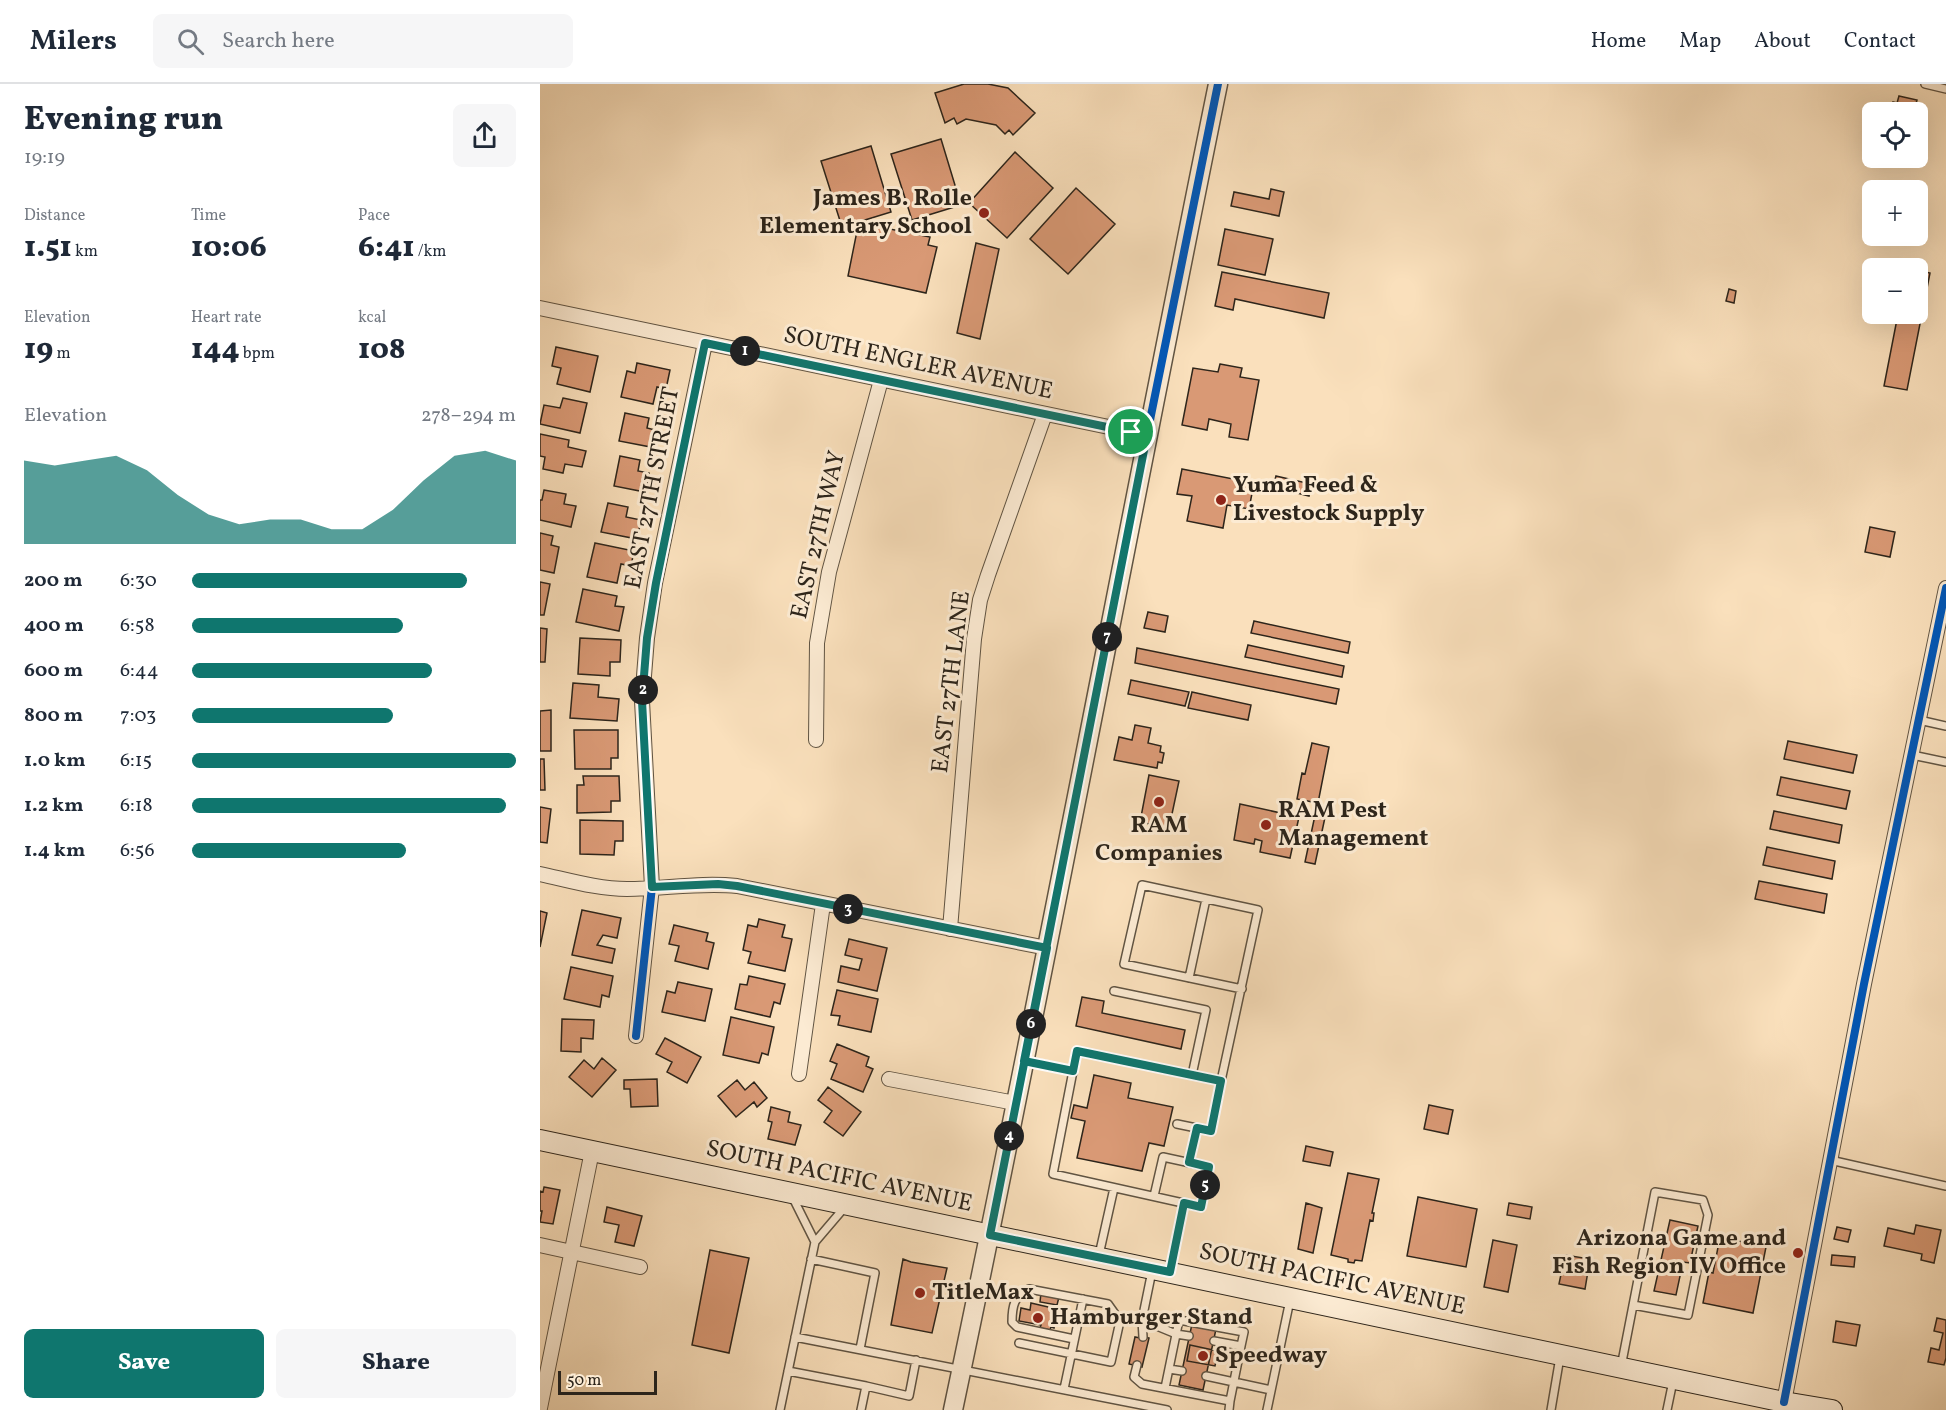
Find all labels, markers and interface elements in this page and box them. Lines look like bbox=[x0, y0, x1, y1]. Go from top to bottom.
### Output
search box bbox=[153, 14, 573, 68]
text: Milers bbox=[30, 22, 117, 61]
icon: search bbox=[174, 25, 207, 58]
text: Search here bbox=[222, 26, 335, 57]
text: Home bbox=[1591, 27, 1646, 56]
text: Map bbox=[1679, 27, 1721, 56]
text: About bbox=[1754, 27, 1811, 56]
text: Contact bbox=[1844, 27, 1916, 56]
text: Evening run bbox=[24, 98, 223, 144]
map controls bbox=[1862, 102, 1928, 324]
button: locate bbox=[1862, 102, 1928, 168]
button: share bbox=[453, 104, 516, 167]
text: 19:19 bbox=[24, 144, 65, 172]
button: + bbox=[1862, 180, 1928, 246]
place label: James B. Rolle Elementary School bbox=[759, 182, 972, 244]
text: Distance bbox=[24, 205, 85, 227]
text: Time bbox=[191, 205, 226, 227]
text: Pace bbox=[358, 205, 390, 227]
marker: James B. Rolle Elementary School bbox=[977, 206, 991, 220]
text: 1.51 bbox=[24, 227, 72, 269]
text: 10:06 bbox=[191, 227, 267, 269]
text: 6:41 bbox=[358, 227, 415, 269]
text: km bbox=[72, 241, 98, 263]
text: /km bbox=[415, 241, 446, 263]
button: − bbox=[1862, 258, 1928, 324]
text: Elevation bbox=[24, 307, 91, 329]
text: Heart rate bbox=[191, 307, 262, 329]
text: kcal bbox=[358, 307, 386, 329]
street label: SOUTH ENGLER AVENUE bbox=[780, 319, 1056, 409]
text: 19 bbox=[24, 329, 53, 371]
text: 144 bbox=[191, 329, 240, 371]
text: 108 bbox=[358, 329, 406, 371]
pin: 1 bbox=[730, 336, 760, 366]
text: 1 bbox=[742, 340, 748, 362]
text: m bbox=[53, 343, 71, 365]
text: bpm bbox=[240, 343, 275, 365]
street label: EAST 27TH STREET bbox=[617, 384, 689, 592]
text: Elevation bbox=[24, 402, 107, 430]
text: 278–294 m bbox=[421, 402, 516, 430]
pin bbox=[1105, 406, 1156, 457]
icon: arrive bbox=[1114, 415, 1147, 448]
street label: EAST 27TH WAY bbox=[783, 447, 855, 623]
place label: Yuma Feed & Livestock Supply bbox=[1233, 469, 1425, 531]
marker: Yuma Feed & Livestock Supply bbox=[1214, 493, 1228, 507]
text: 200 m bbox=[24, 567, 82, 595]
text: 6:30 bbox=[120, 567, 157, 595]
street label: EAST 27TH LANE bbox=[924, 589, 980, 775]
text: 400 m bbox=[24, 612, 84, 640]
text: 6:58 bbox=[120, 612, 155, 640]
pin: 7 bbox=[1092, 622, 1122, 652]
text: 7 bbox=[1103, 626, 1111, 648]
text: 600 m bbox=[24, 657, 83, 685]
text: 6:44 bbox=[120, 657, 159, 685]
pin: 2 bbox=[628, 675, 658, 705]
text: 2 bbox=[639, 679, 647, 701]
text: 800 m bbox=[24, 702, 83, 730]
text: 7:03 bbox=[120, 702, 156, 730]
text: 1.0 km bbox=[24, 747, 86, 775]
text: 6:15 bbox=[120, 747, 152, 775]
text: 1.2 km bbox=[24, 792, 84, 820]
text: 6:18 bbox=[120, 792, 153, 820]
place label: RAM Pest Management bbox=[1278, 794, 1428, 856]
marker: RAM Companies bbox=[1152, 795, 1166, 809]
place label: RAM Companies bbox=[1095, 809, 1223, 871]
marker: RAM Pest Management bbox=[1259, 818, 1273, 832]
text: 1.4 km bbox=[24, 837, 85, 865]
text: 6:56 bbox=[120, 837, 155, 865]
pin: 3 bbox=[833, 894, 863, 924]
text: 3 bbox=[844, 898, 852, 920]
pin: 6 bbox=[1016, 1009, 1046, 1039]
text: 6 bbox=[1027, 1013, 1035, 1035]
pin: 4 bbox=[994, 1121, 1024, 1151]
text: 4 bbox=[1004, 1125, 1014, 1147]
street label: SOUTH PACIFIC AVENUE bbox=[703, 1132, 975, 1222]
pin: 5 bbox=[1190, 1170, 1220, 1200]
text: 5 bbox=[1201, 1174, 1209, 1196]
place label: Arizona Game and Fish Region IV Office bbox=[1552, 1222, 1786, 1284]
street label: SOUTH PACIFIC AVENUE bbox=[1196, 1235, 1468, 1325]
marker: Arizona Game and Fish Region IV Office bbox=[1791, 1246, 1805, 1260]
place label: TitleMax bbox=[932, 1276, 1034, 1310]
marker: TitleMax bbox=[913, 1286, 927, 1300]
place label: Hamburger Stand bbox=[1050, 1301, 1253, 1335]
marker: Hamburger Stand bbox=[1031, 1311, 1045, 1325]
button: Save bbox=[24, 1329, 264, 1398]
button: Share bbox=[276, 1329, 516, 1398]
place label: Speedway bbox=[1215, 1339, 1328, 1373]
marker: Speedway bbox=[1196, 1349, 1210, 1363]
scale bar bbox=[558, 1368, 657, 1396]
text: 50 m bbox=[567, 1370, 601, 1392]

